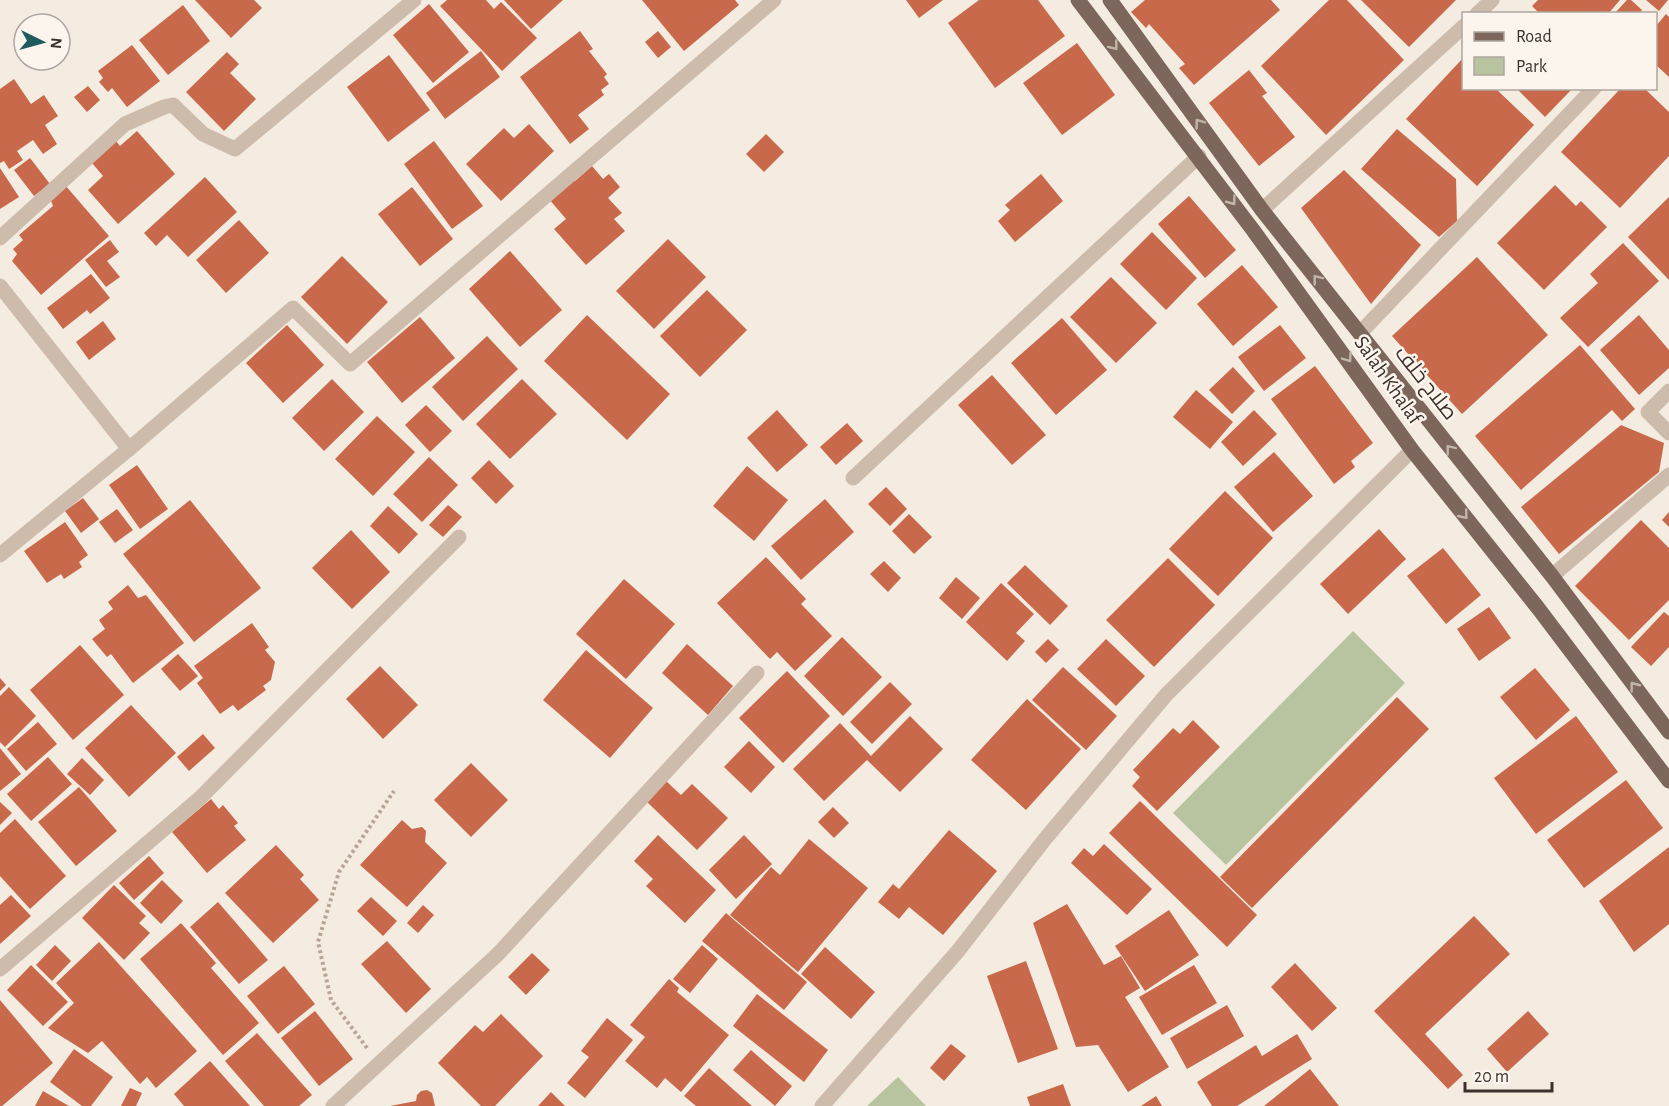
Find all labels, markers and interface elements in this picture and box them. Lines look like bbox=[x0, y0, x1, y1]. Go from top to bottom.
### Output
north arrow bbox=[12, 12, 72, 72]
legend bbox=[1462, 12, 1657, 90]
text: Road bbox=[1516, 28, 1552, 46]
text: N bbox=[47, 37, 64, 49]
one-way arrow bbox=[1106, 40, 1117, 51]
text: Park bbox=[1516, 58, 1548, 76]
one-way arrow bbox=[1196, 118, 1207, 129]
one-way arrow bbox=[1225, 194, 1236, 205]
one-way arrow bbox=[1313, 274, 1324, 285]
street label: Salah Khalaf bbox=[1350, 332, 1427, 429]
street label: صلاح خلف bbox=[1389, 342, 1461, 426]
one-way arrow bbox=[1340, 352, 1351, 363]
one-way arrow bbox=[1447, 444, 1458, 455]
one-way arrow bbox=[1456, 508, 1467, 519]
one-way arrow bbox=[1630, 681, 1641, 692]
scale bar bbox=[1465, 1055, 1552, 1093]
text: 20 m bbox=[1474, 1068, 1509, 1086]

